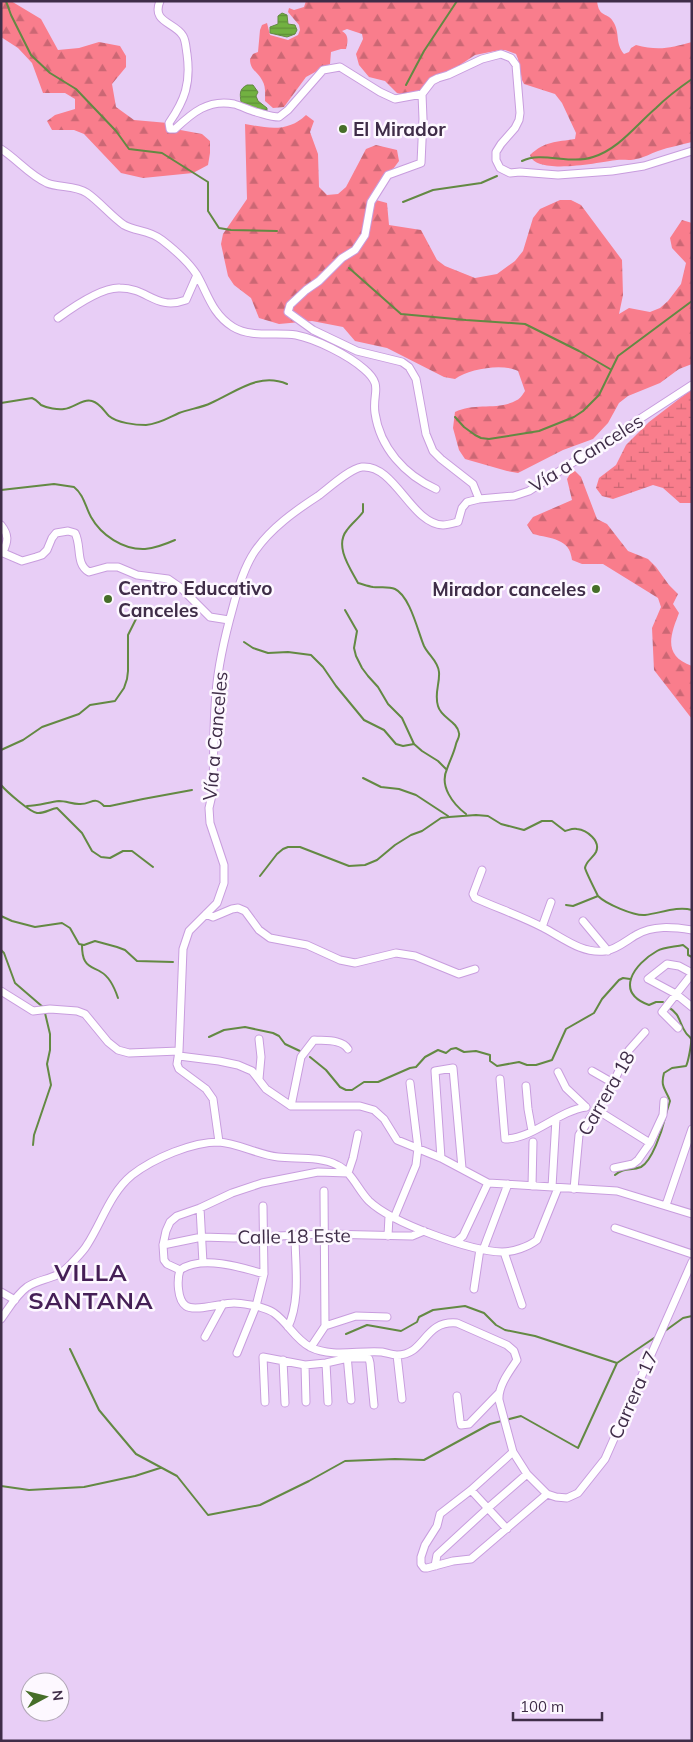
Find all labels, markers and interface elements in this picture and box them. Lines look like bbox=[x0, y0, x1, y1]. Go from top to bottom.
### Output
place label: El Mirador bbox=[353, 117, 446, 141]
marker: El Mirador bbox=[337, 123, 349, 135]
street label: Vía a Canceles bbox=[525, 408, 647, 498]
place label: Centro Educativo Canceles bbox=[118, 576, 272, 622]
place label: Mirador canceles bbox=[432, 577, 586, 601]
marker: Mirador canceles bbox=[590, 583, 602, 595]
marker: Centro Educativo Canceles bbox=[102, 593, 114, 605]
street label: Vía a Canceles bbox=[197, 670, 233, 802]
street label: Carrera 18 bbox=[572, 1046, 640, 1140]
street label: Calle 18 Este bbox=[237, 1223, 351, 1249]
district label: VILLA SANTANA bbox=[28, 1257, 154, 1315]
street label: Carrera 17 bbox=[603, 1347, 663, 1443]
north arrow bbox=[20, 1672, 70, 1722]
text: N bbox=[48, 1689, 67, 1702]
scale bar bbox=[513, 1690, 602, 1722]
text: 100 m bbox=[520, 1697, 564, 1716]

